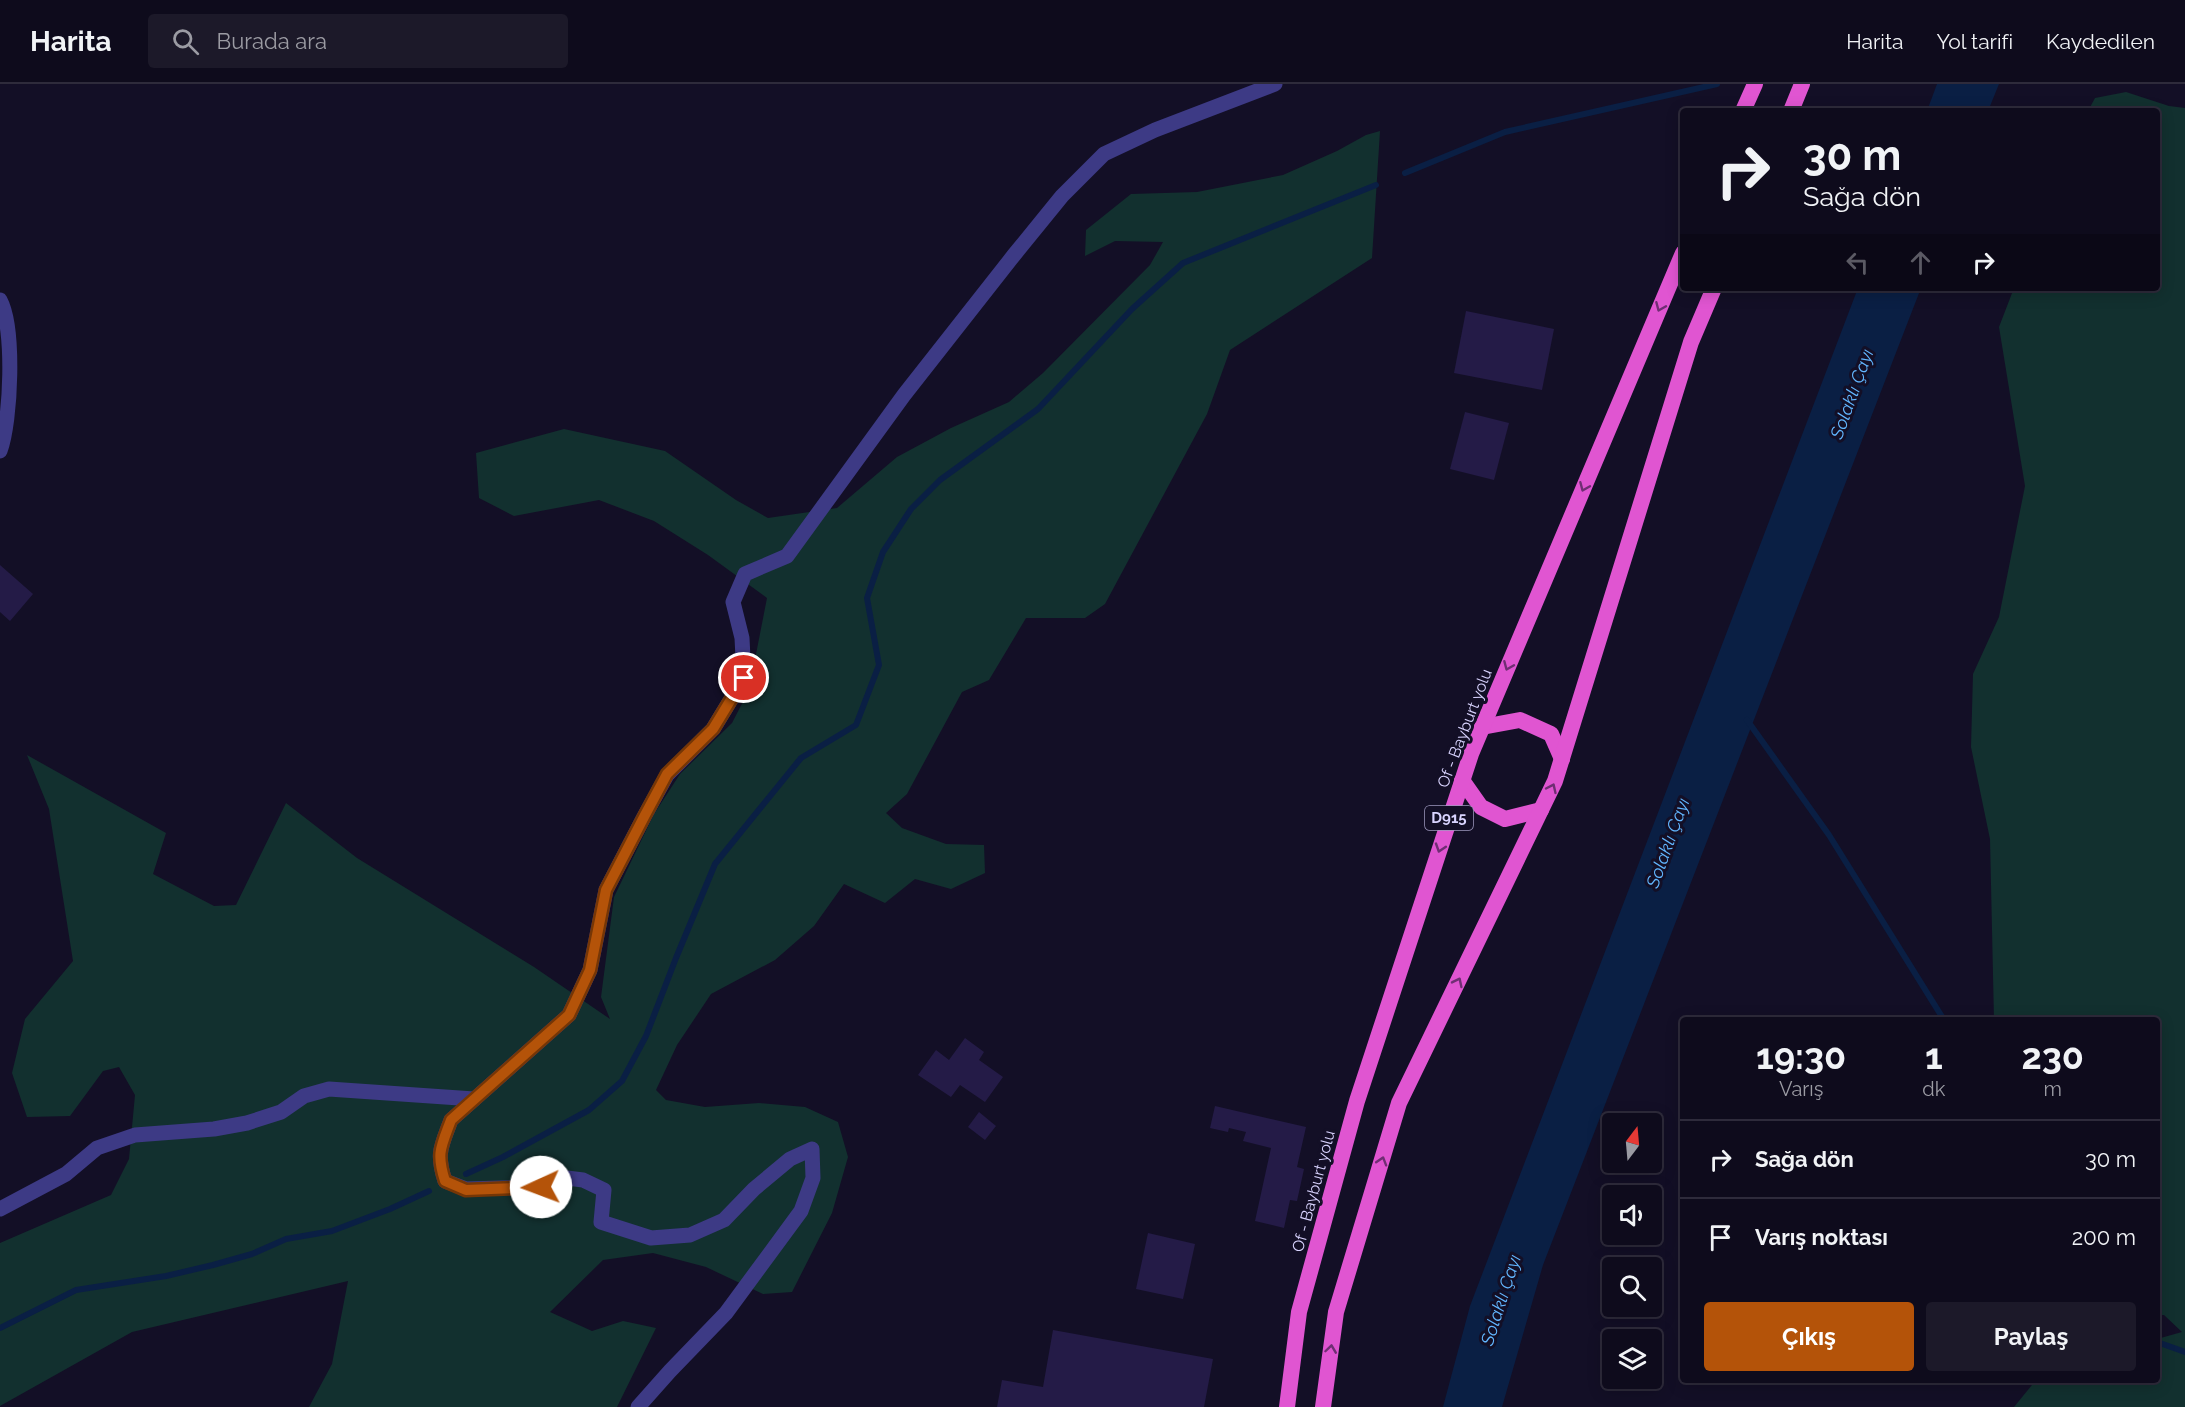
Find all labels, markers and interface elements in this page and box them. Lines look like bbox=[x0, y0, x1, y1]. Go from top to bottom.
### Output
search box bbox=[148, 14, 568, 68]
text: Harita bbox=[30, 25, 112, 58]
icon: search bbox=[169, 25, 202, 58]
text: Burada ara bbox=[217, 28, 327, 54]
text: Harita bbox=[1846, 29, 1903, 54]
text: Yol tarifi bbox=[1936, 29, 2013, 54]
text: Kaydedilen bbox=[2046, 29, 2155, 54]
text: 30 m bbox=[1803, 131, 1901, 180]
icon: right bbox=[1704, 132, 1782, 210]
text: Sağa dön bbox=[1803, 181, 1921, 212]
icon: left bbox=[1841, 246, 1874, 279]
icon: ahead bbox=[1904, 246, 1937, 279]
icon: right bbox=[1967, 246, 2000, 279]
one-way arrow bbox=[1655, 301, 1667, 312]
water label: Solaklı Çayı bbox=[1825, 346, 1878, 443]
one-way arrow bbox=[1579, 480, 1591, 491]
pin bbox=[718, 652, 769, 703]
one-way arrow bbox=[1503, 660, 1515, 671]
icon: arrive bbox=[727, 661, 760, 694]
street label: Of - Bayburt yolu bbox=[1433, 666, 1496, 790]
one-way arrow bbox=[1544, 783, 1556, 794]
water label: Solaklı Çayı bbox=[1641, 795, 1694, 892]
road number: D915 bbox=[1425, 806, 1473, 830]
one-way arrow bbox=[1434, 843, 1447, 853]
one-way arrow bbox=[1450, 978, 1462, 989]
text: 19:30 bbox=[1756, 1035, 1846, 1077]
text: 1 bbox=[1925, 1035, 1943, 1077]
text: 230 bbox=[2021, 1035, 2084, 1077]
text: Varış bbox=[1779, 1077, 1823, 1101]
text: dk bbox=[1922, 1077, 1945, 1101]
text: m bbox=[2043, 1077, 2062, 1101]
north arrow bbox=[1602, 1113, 1662, 1173]
map controls bbox=[1602, 1113, 1662, 1389]
street label: Of - Bayburt yolu bbox=[1288, 1128, 1339, 1254]
icon: right bbox=[1704, 1143, 1737, 1176]
text: Sağa dön bbox=[1755, 1146, 1854, 1172]
text: 30 m bbox=[2085, 1146, 2136, 1172]
position arrow bbox=[509, 1155, 573, 1219]
one-way arrow bbox=[1374, 1156, 1387, 1167]
button: sound bbox=[1602, 1185, 1662, 1245]
icon: arrive bbox=[1704, 1221, 1737, 1254]
text: Varış noktası bbox=[1755, 1224, 1888, 1250]
text: 200 m bbox=[2072, 1224, 2136, 1250]
water label: Solaklı Çayı bbox=[1476, 1252, 1525, 1349]
button: search bbox=[1602, 1257, 1662, 1317]
button: Çıkış bbox=[1704, 1302, 1914, 1371]
button: Paylaş bbox=[1926, 1302, 2136, 1371]
button: layers bbox=[1602, 1329, 1662, 1389]
one-way arrow bbox=[1324, 1344, 1336, 1354]

